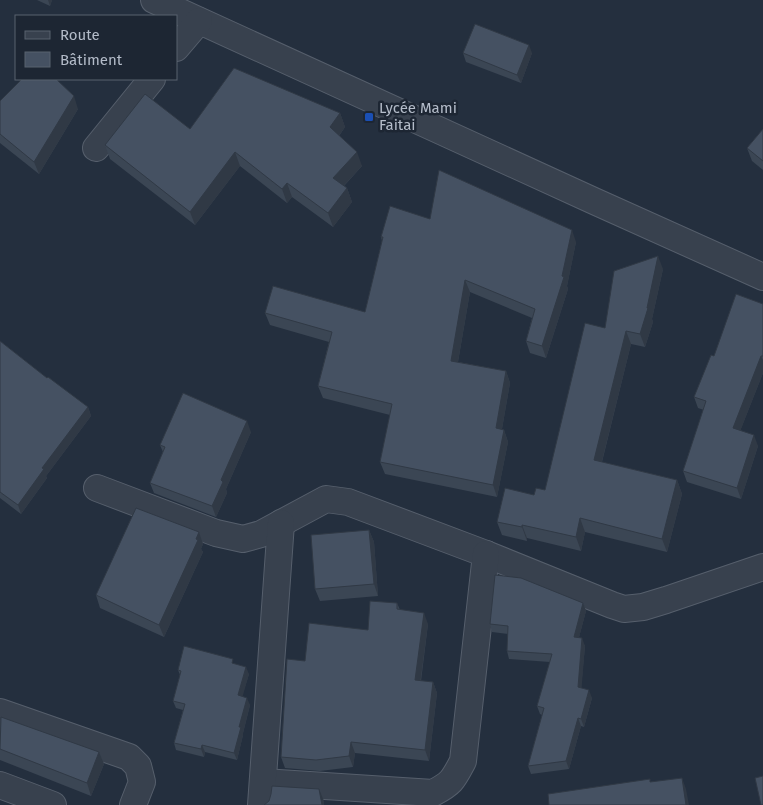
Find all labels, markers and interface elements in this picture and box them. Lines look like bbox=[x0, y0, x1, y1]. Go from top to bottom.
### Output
legend bbox=[15, 15, 178, 80]
text: Route bbox=[60, 26, 100, 44]
text: Bâtiment bbox=[60, 51, 123, 69]
place label: Lycée Mami Faitai bbox=[379, 99, 457, 134]
marker: Lycée Mami Faitai bbox=[363, 111, 375, 123]

